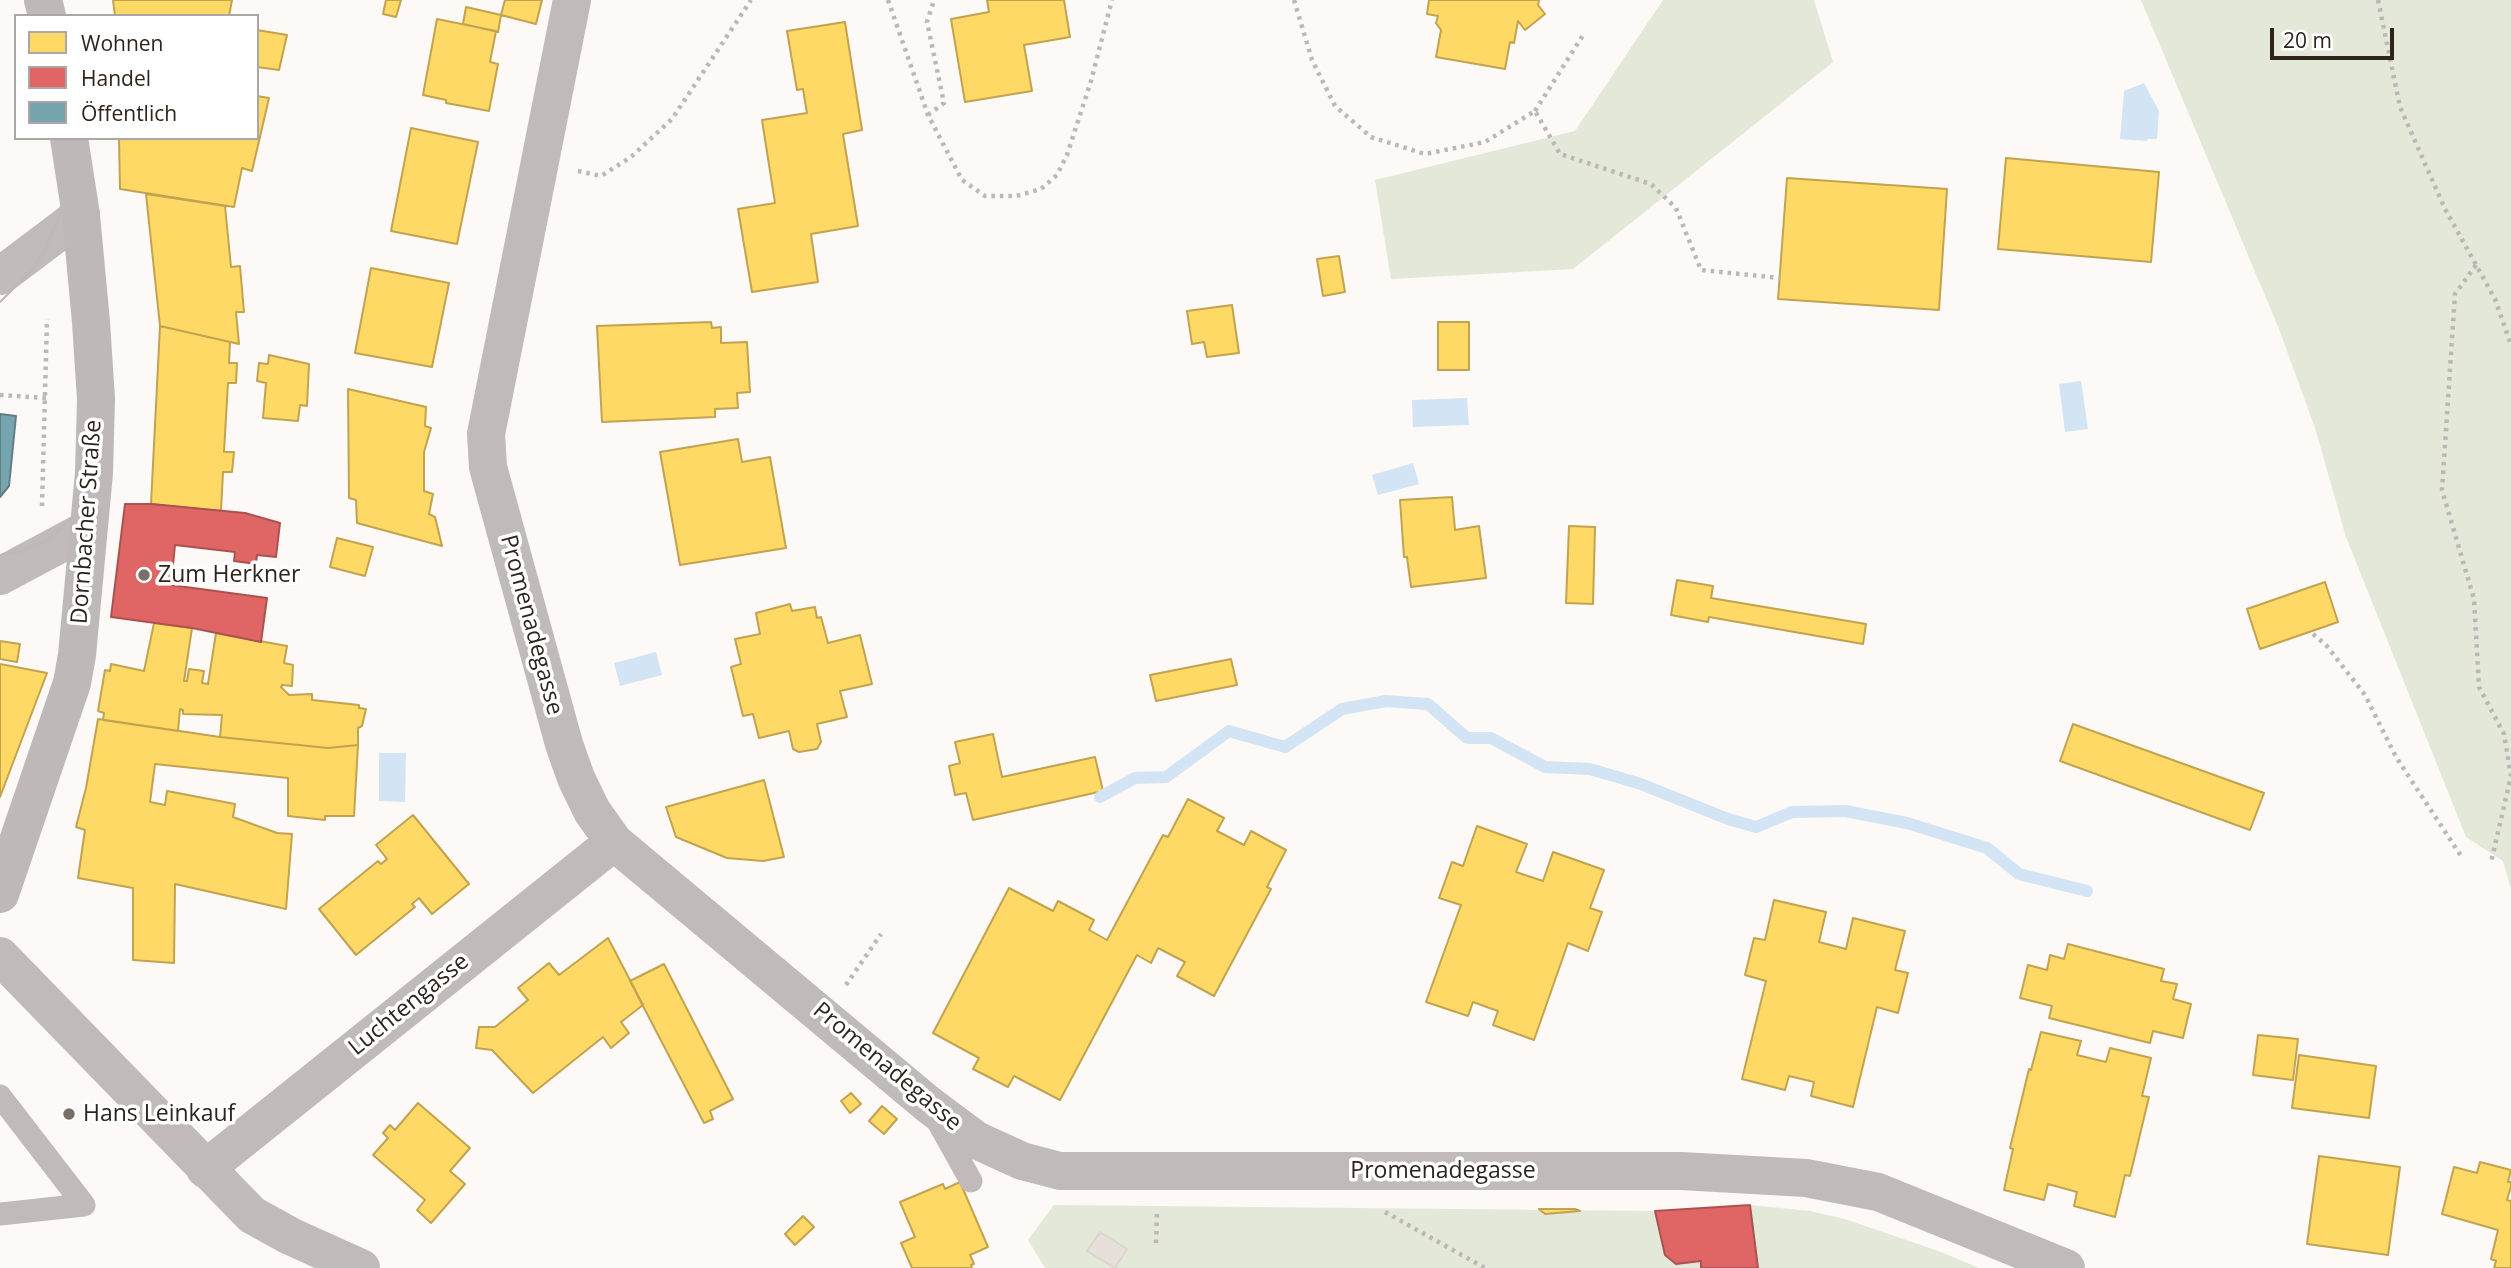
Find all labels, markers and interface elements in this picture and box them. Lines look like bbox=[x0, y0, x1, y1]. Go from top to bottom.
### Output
legend bbox=[14, 14, 259, 140]
scale bar bbox=[2273, 14, 2397, 58]
text: 20 m bbox=[2283, 26, 2332, 54]
text: Wohnen bbox=[81, 29, 163, 57]
text: Handel bbox=[81, 64, 151, 92]
text: Öffentlich bbox=[81, 99, 177, 127]
street label: Dornbacher Straße bbox=[66, 419, 108, 625]
street label: Promenadegasse bbox=[494, 532, 568, 718]
place label: Zum Herkner bbox=[158, 561, 300, 589]
marker: Zum Herkner bbox=[136, 567, 152, 583]
street label: Luchtengasse bbox=[343, 948, 475, 1062]
street label: Promenadegasse bbox=[807, 997, 967, 1137]
place label: Hans Leinkauf bbox=[83, 1100, 235, 1128]
marker: Hans Leinkauf bbox=[61, 1106, 77, 1122]
street label: Promenadegasse bbox=[1350, 1157, 1536, 1185]

